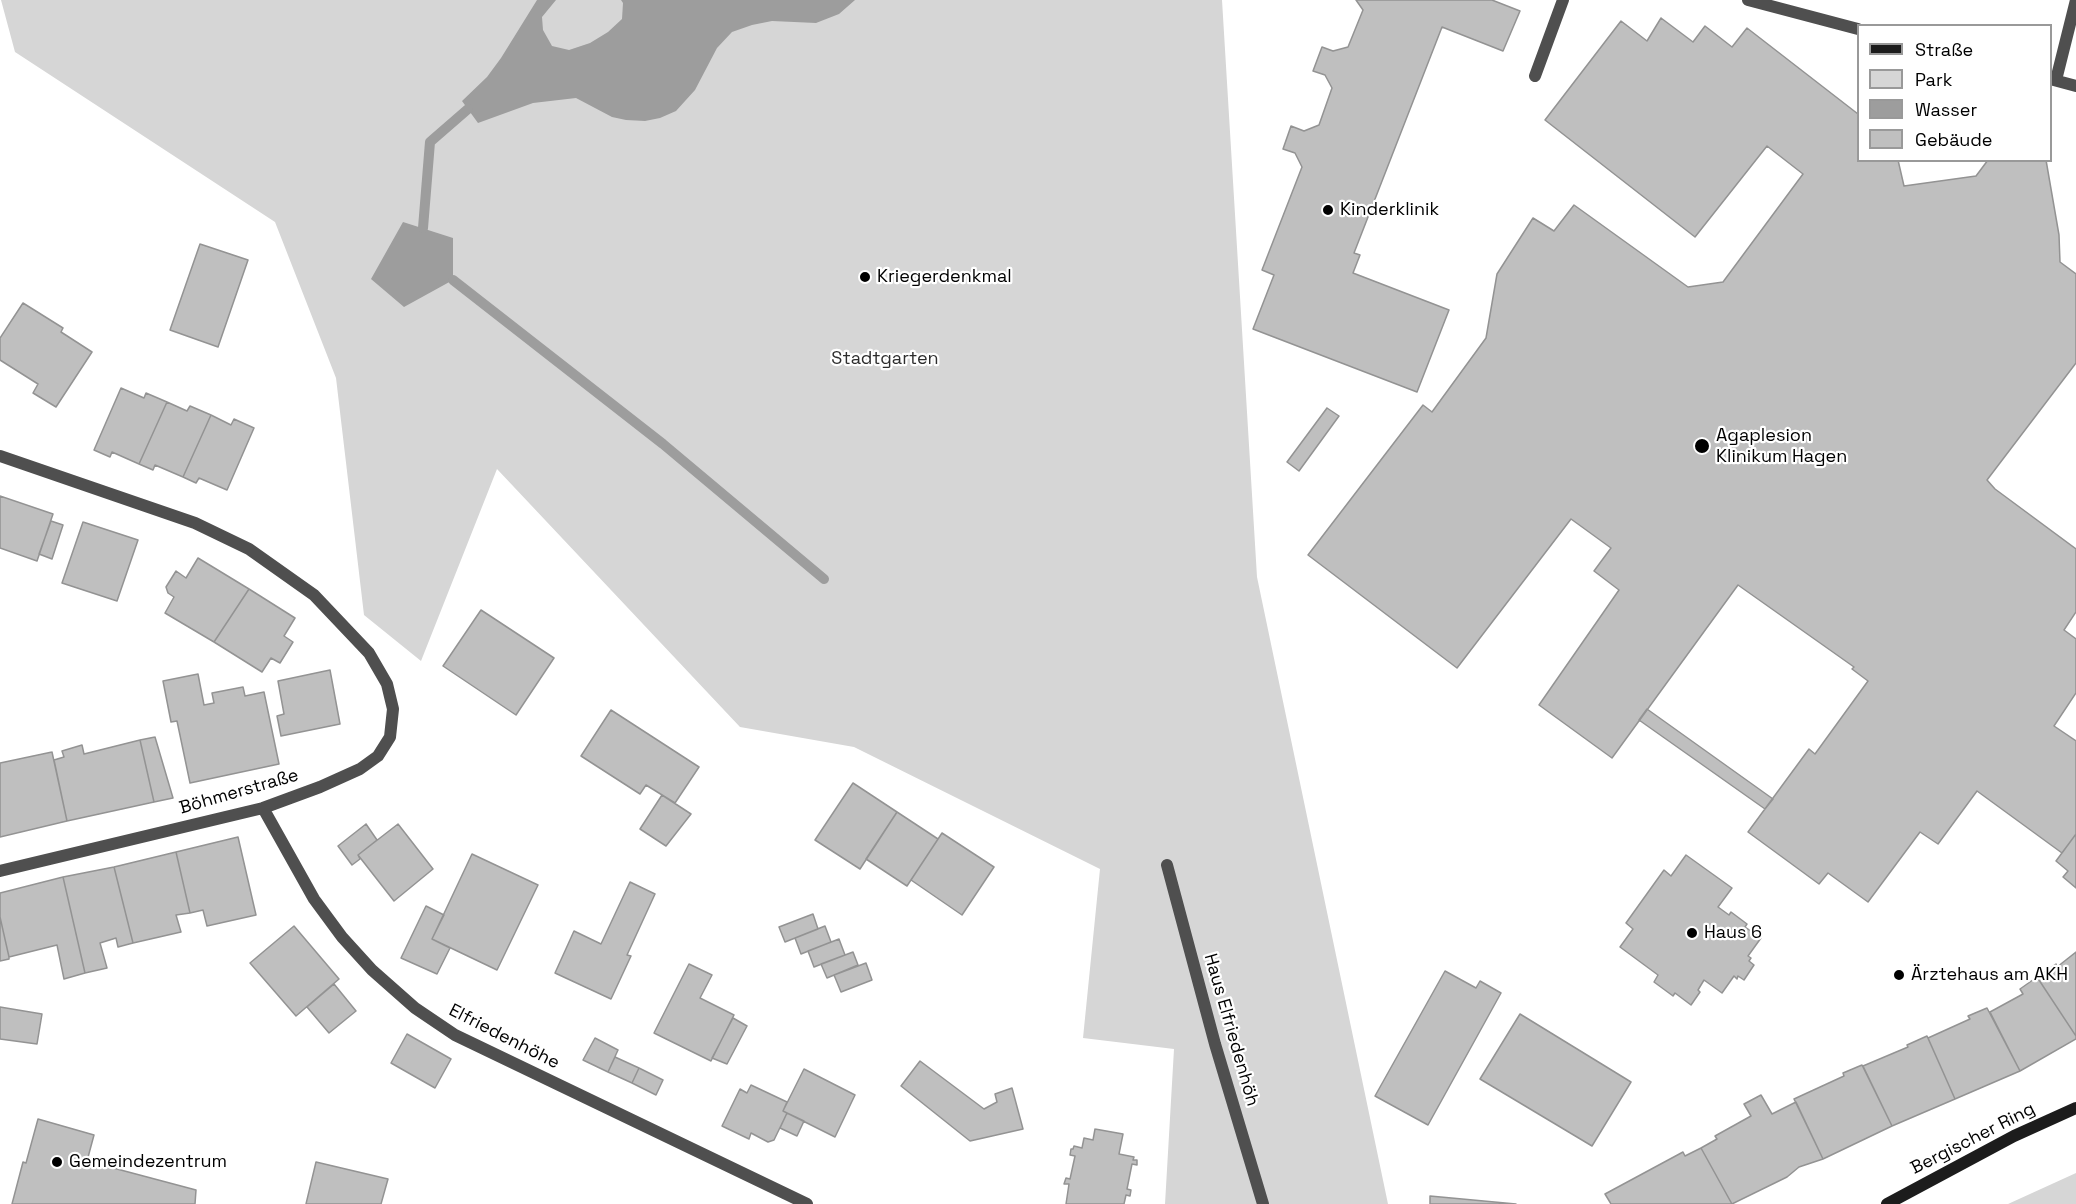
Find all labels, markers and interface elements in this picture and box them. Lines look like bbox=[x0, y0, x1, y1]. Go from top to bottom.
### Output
legend bbox=[1857, 24, 2052, 162]
text: Straße bbox=[1915, 38, 1973, 61]
text: Park bbox=[1915, 68, 1952, 91]
text: Wasser bbox=[1915, 98, 1977, 121]
text: Gebäude bbox=[1915, 128, 1993, 151]
place label: Kinderklinik bbox=[1340, 199, 1439, 221]
marker: Kinderklinik bbox=[1321, 203, 1335, 217]
place label: Kriegerdenkmal bbox=[877, 266, 1012, 288]
marker: Kriegerdenkmal bbox=[858, 270, 872, 284]
park label: Stadtgarten bbox=[831, 348, 939, 370]
place label: Agaplesion Klinikum Hagen bbox=[1716, 425, 1847, 468]
marker: Agaplesion Klinikum Hagen bbox=[1693, 437, 1711, 455]
street label: Böhmerstraße bbox=[177, 765, 301, 819]
place label: Haus 6 bbox=[1704, 922, 1762, 944]
marker: Haus 6 bbox=[1685, 926, 1699, 940]
street label: Haus Elfriedenhöh bbox=[1199, 951, 1263, 1109]
place label: Ärztehaus am AKH bbox=[1911, 964, 2068, 986]
marker: Ärztehaus am AKH bbox=[1892, 968, 1906, 982]
street label: Elfriedenhöhe bbox=[445, 1000, 563, 1074]
street label: Bergischer Ring bbox=[1907, 1098, 2039, 1180]
place label: Gemeindezentrum bbox=[69, 1151, 227, 1173]
marker: Gemeindezentrum bbox=[50, 1155, 64, 1169]

